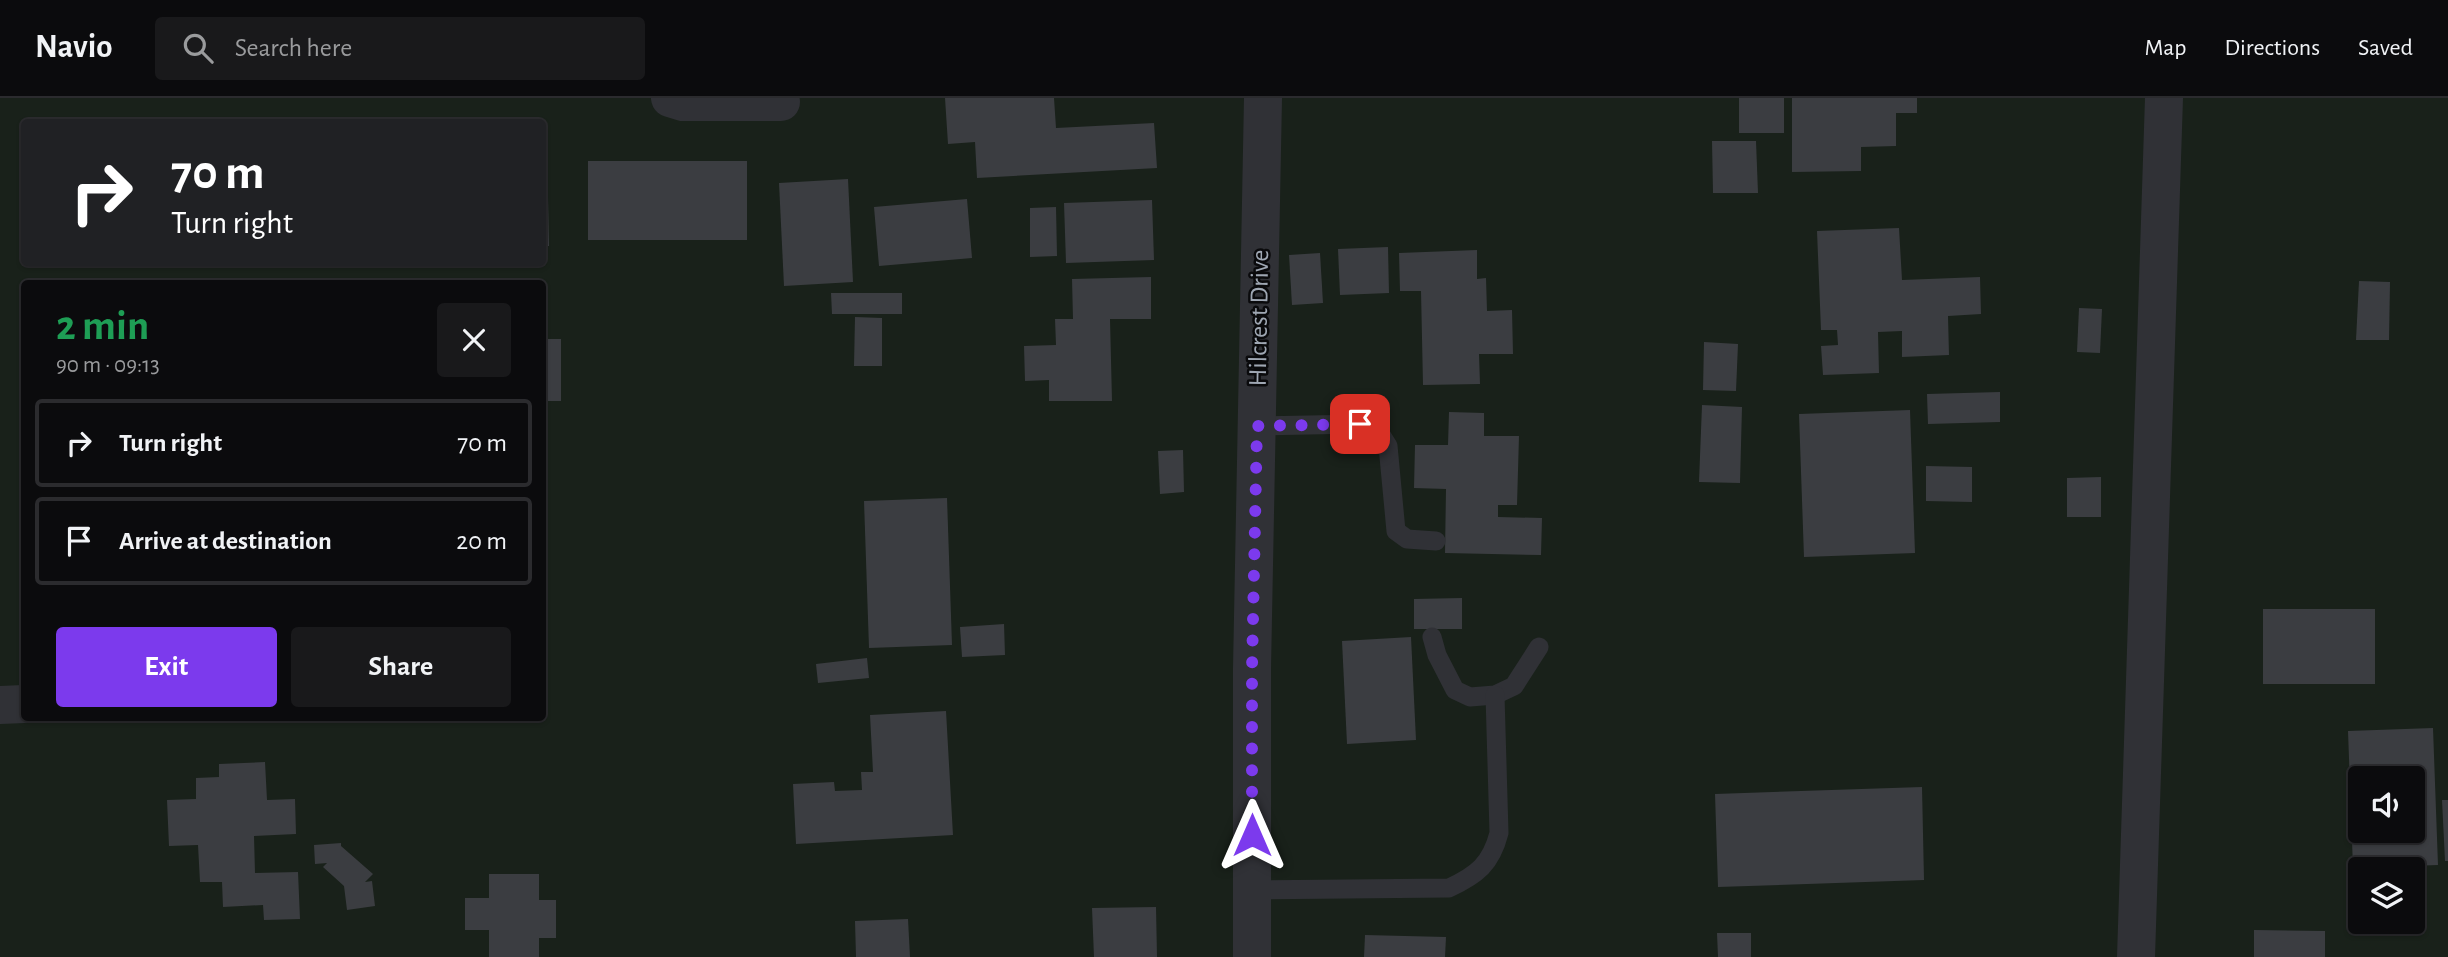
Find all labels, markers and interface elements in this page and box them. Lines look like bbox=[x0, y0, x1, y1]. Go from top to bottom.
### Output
search box bbox=[155, 17, 645, 80]
icon: search bbox=[179, 29, 217, 67]
text: Navio bbox=[35, 31, 113, 64]
text: Search here bbox=[235, 35, 352, 61]
text: Map bbox=[2144, 36, 2186, 60]
text: Directions bbox=[2224, 36, 2320, 60]
text: Saved bbox=[2358, 36, 2413, 60]
icon: right bbox=[56, 147, 147, 238]
text: 70 m bbox=[171, 149, 265, 198]
text: Turn right bbox=[171, 207, 293, 239]
street label: Hilcrest Drive bbox=[1245, 249, 1273, 387]
button: close bbox=[437, 303, 511, 377]
text: 2 min bbox=[56, 305, 149, 347]
text: 90 m · 09:13 bbox=[56, 354, 160, 377]
pin bbox=[1330, 394, 1390, 454]
icon: arrive bbox=[1341, 405, 1379, 443]
icon: right bbox=[60, 424, 98, 462]
text: Turn right bbox=[119, 430, 222, 456]
text: 70 m bbox=[457, 430, 507, 456]
icon: arrive bbox=[60, 522, 98, 560]
text: Arrive at destination bbox=[119, 528, 332, 554]
text: 20 m bbox=[456, 528, 507, 554]
button: Exit bbox=[56, 627, 277, 707]
button: Share bbox=[291, 627, 511, 707]
map controls bbox=[2348, 766, 2425, 934]
button: sound bbox=[2348, 766, 2425, 843]
position arrow bbox=[1215, 798, 1289, 872]
button: layers bbox=[2348, 857, 2425, 934]

